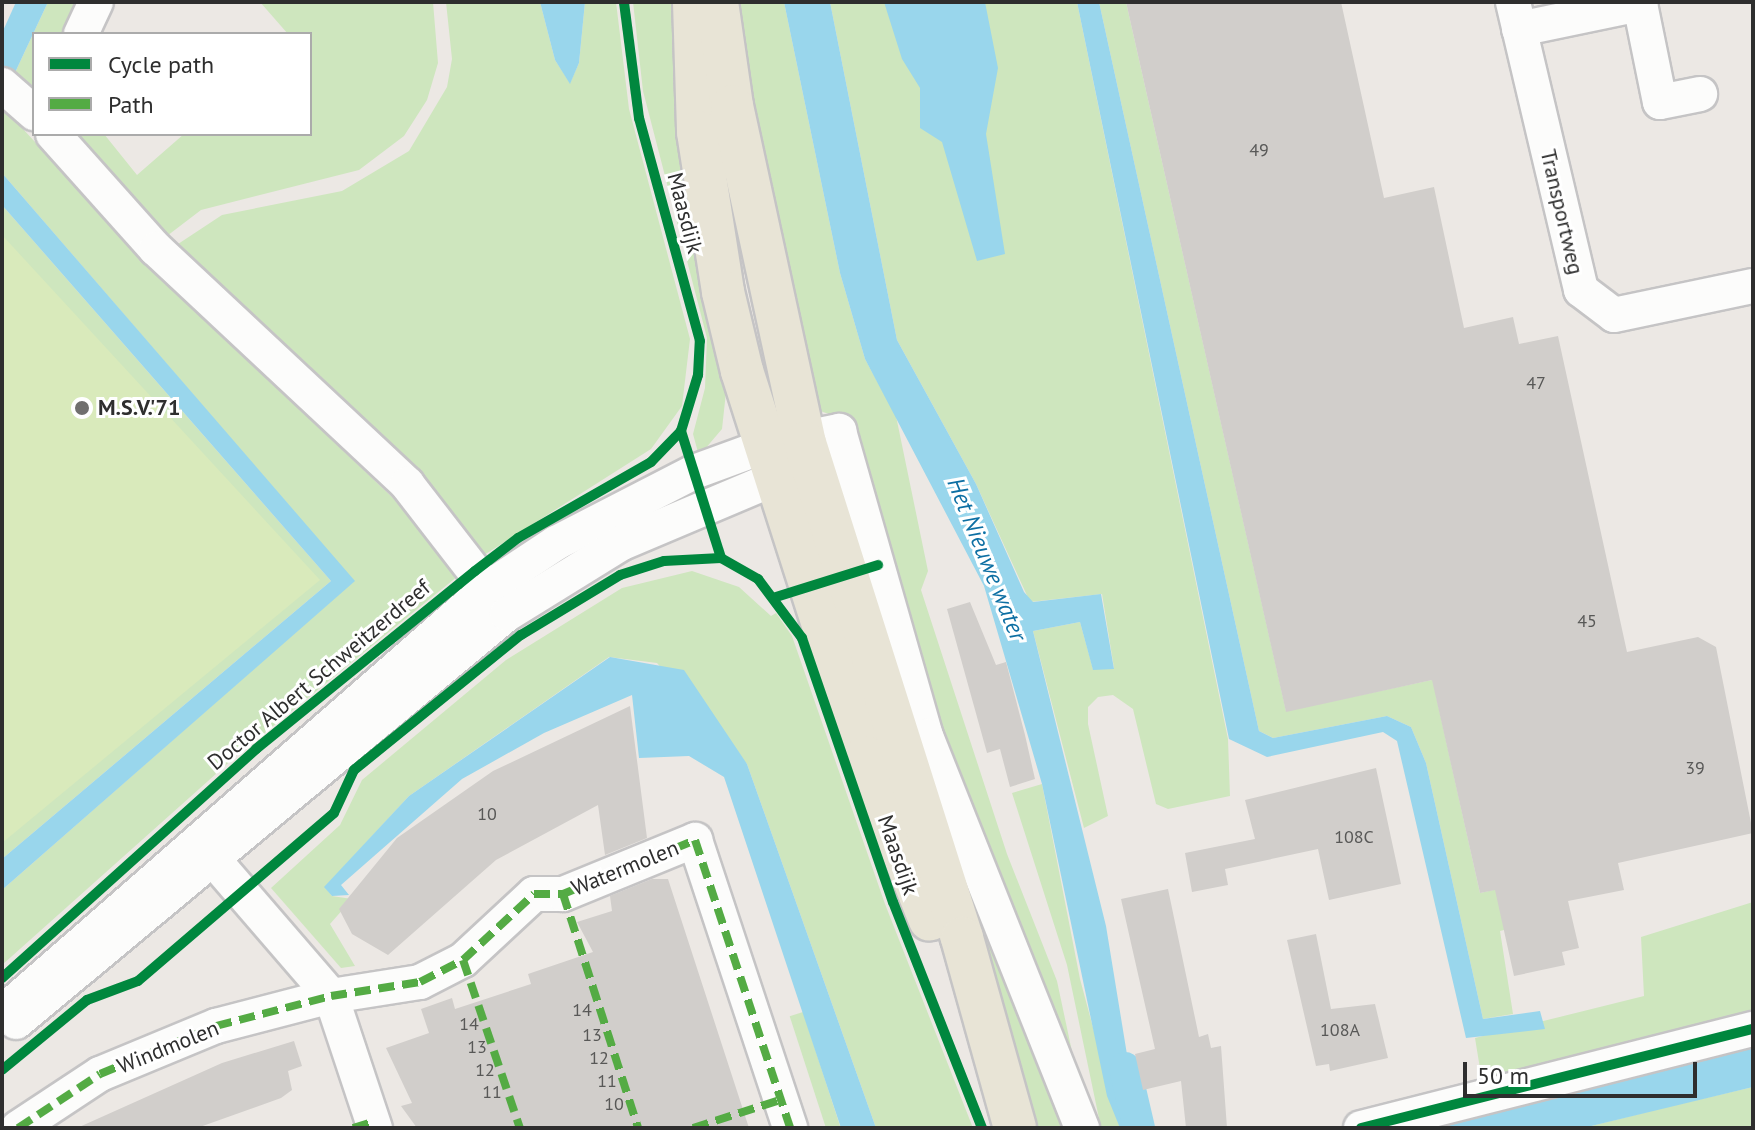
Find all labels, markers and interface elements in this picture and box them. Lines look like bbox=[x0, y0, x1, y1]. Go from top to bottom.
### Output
legend bbox=[32, 32, 312, 136]
text: Cycle path bbox=[108, 49, 214, 80]
text: Path bbox=[108, 89, 154, 120]
house number: 49 bbox=[1249, 139, 1269, 161]
street label: Transportweg bbox=[1535, 147, 1589, 277]
street label: Maasdijk bbox=[662, 170, 708, 256]
house number: 47 bbox=[1526, 372, 1546, 394]
place label: M.S.V.'71 bbox=[98, 395, 180, 421]
marker: M.S.V.'71 bbox=[73, 399, 91, 417]
water label: Het Nieuwe water bbox=[941, 473, 1033, 645]
street label: Doctor Albert Schweitzerdreef bbox=[202, 574, 436, 776]
house number: 45 bbox=[1577, 610, 1597, 632]
house number: 39 bbox=[1685, 757, 1705, 779]
house number: 10 bbox=[477, 803, 497, 825]
street label: Maasdijk bbox=[872, 812, 924, 898]
house number: 108C bbox=[1334, 826, 1374, 848]
street label: Watermolen bbox=[567, 835, 683, 901]
house number: 14 bbox=[572, 999, 592, 1021]
house number: 14 bbox=[459, 1013, 479, 1035]
street label: Windmolen bbox=[113, 1015, 223, 1079]
house number: 108A bbox=[1320, 1019, 1360, 1041]
house number: 13 bbox=[582, 1024, 602, 1046]
house number: 13 bbox=[467, 1036, 487, 1058]
scale bar bbox=[1467, 1046, 1701, 1096]
house number: 12 bbox=[589, 1047, 609, 1069]
house number: 12 bbox=[475, 1059, 495, 1081]
text: 50 m bbox=[1477, 1060, 1529, 1091]
house number: 11 bbox=[597, 1070, 617, 1092]
house number: 11 bbox=[482, 1081, 502, 1103]
house number: 10 bbox=[604, 1093, 624, 1115]

